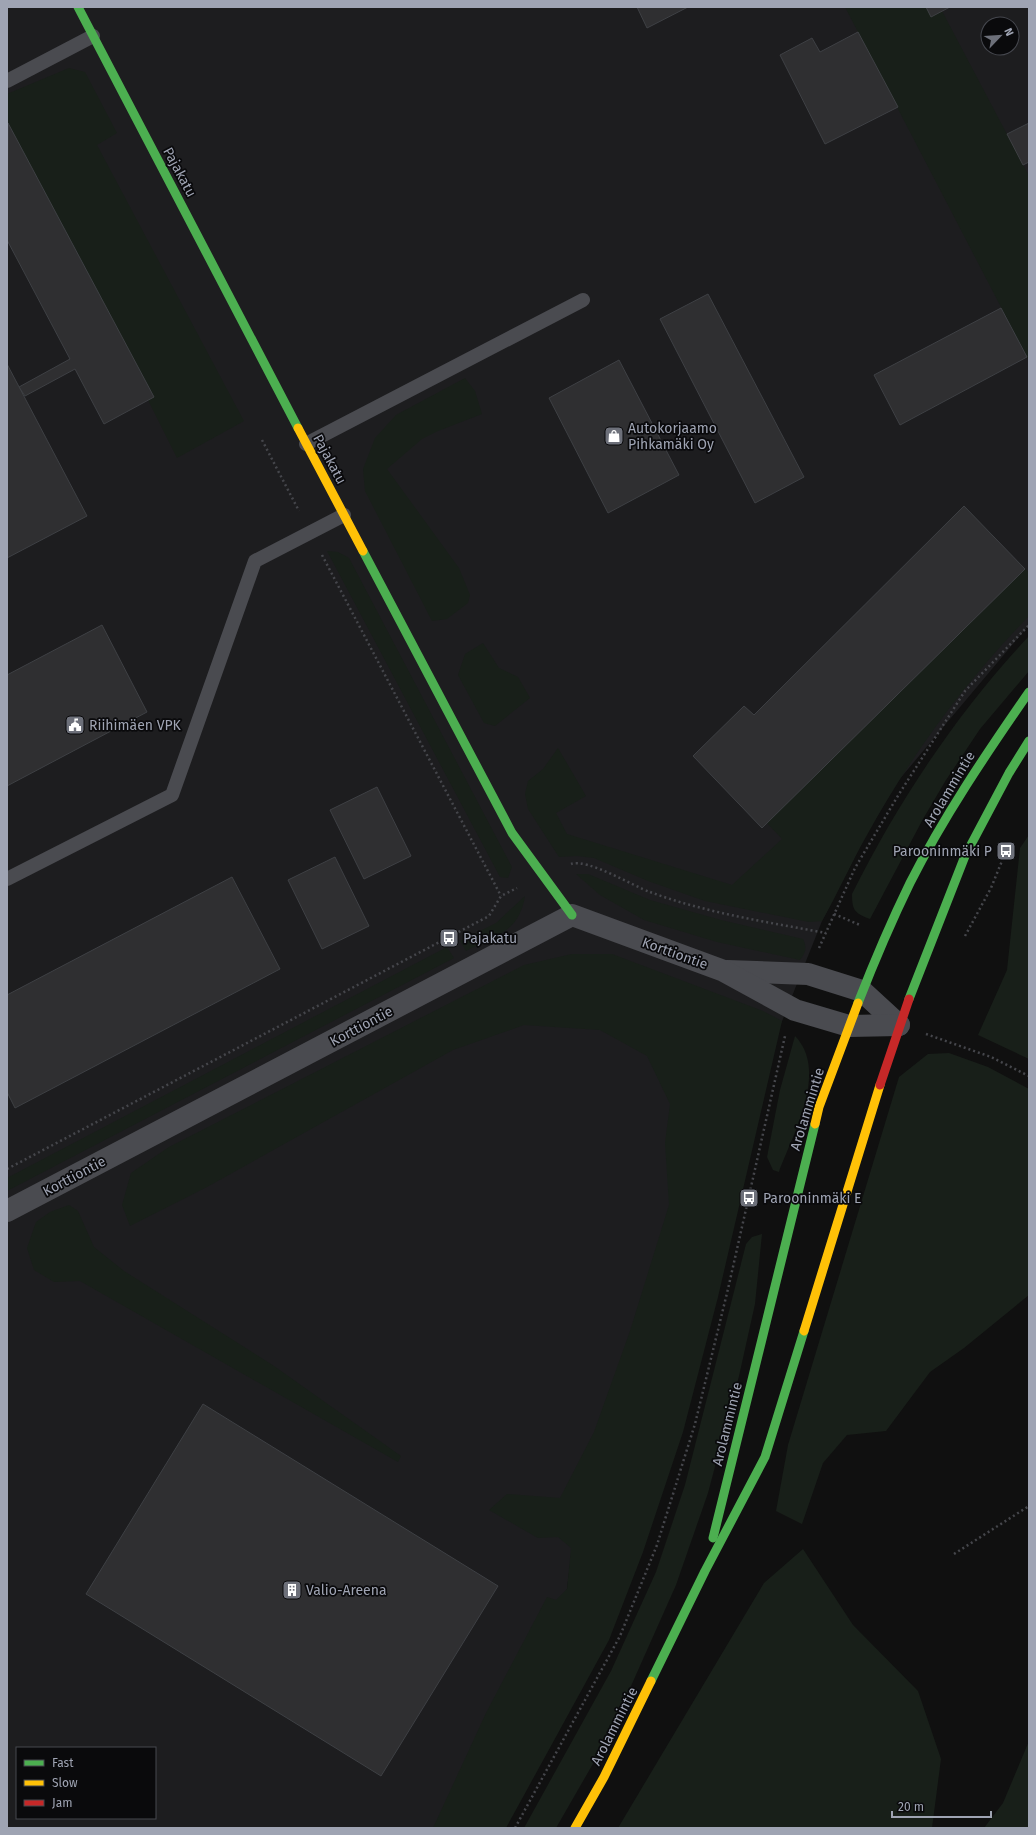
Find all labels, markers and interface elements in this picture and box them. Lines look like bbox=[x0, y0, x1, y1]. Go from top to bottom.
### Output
north arrow bbox=[980, 16, 1020, 56]
text: N bbox=[1001, 26, 1016, 38]
street label: Pajakatu bbox=[159, 144, 200, 200]
place label: Autokorjaamo Pihkamäki Oy bbox=[628, 420, 717, 453]
shop icon: Autokorjaamo Pihkamäki Oy bbox=[603, 425, 625, 447]
street label: Pajakatu bbox=[309, 431, 350, 487]
public building icon: Riihimäen VPK bbox=[64, 714, 86, 736]
place label: Riihimäen VPK bbox=[89, 717, 182, 734]
street label: Arolammintie bbox=[920, 748, 979, 830]
bus stop icon: Parooninmäki P bbox=[995, 840, 1017, 862]
place label: Parooninmäki P bbox=[893, 843, 992, 860]
bus stop icon: Pajakatu bbox=[438, 927, 460, 949]
place label: Pajakatu bbox=[463, 930, 517, 947]
street label: Korttiontie bbox=[640, 934, 710, 973]
street label: Korttiontie bbox=[327, 1003, 396, 1050]
street label: Arolammintie bbox=[787, 1066, 828, 1153]
street label: Korttiontie bbox=[40, 1153, 109, 1200]
bus stop icon: Parooninmäki E bbox=[738, 1187, 760, 1209]
place label: Parooninmäki E bbox=[763, 1190, 862, 1207]
street label: Arolammintie bbox=[709, 1381, 746, 1468]
building icon: Valio-Areena bbox=[281, 1579, 303, 1601]
place label: Valio-Areena bbox=[306, 1582, 387, 1599]
street label: Arolammintie bbox=[587, 1684, 641, 1768]
legend bbox=[16, 1747, 156, 1819]
text: Fast bbox=[52, 1756, 74, 1770]
text: Slow bbox=[52, 1776, 78, 1790]
scale bar bbox=[892, 1793, 991, 1819]
text: Jam bbox=[52, 1796, 72, 1810]
text: 20 m bbox=[898, 1800, 924, 1814]

